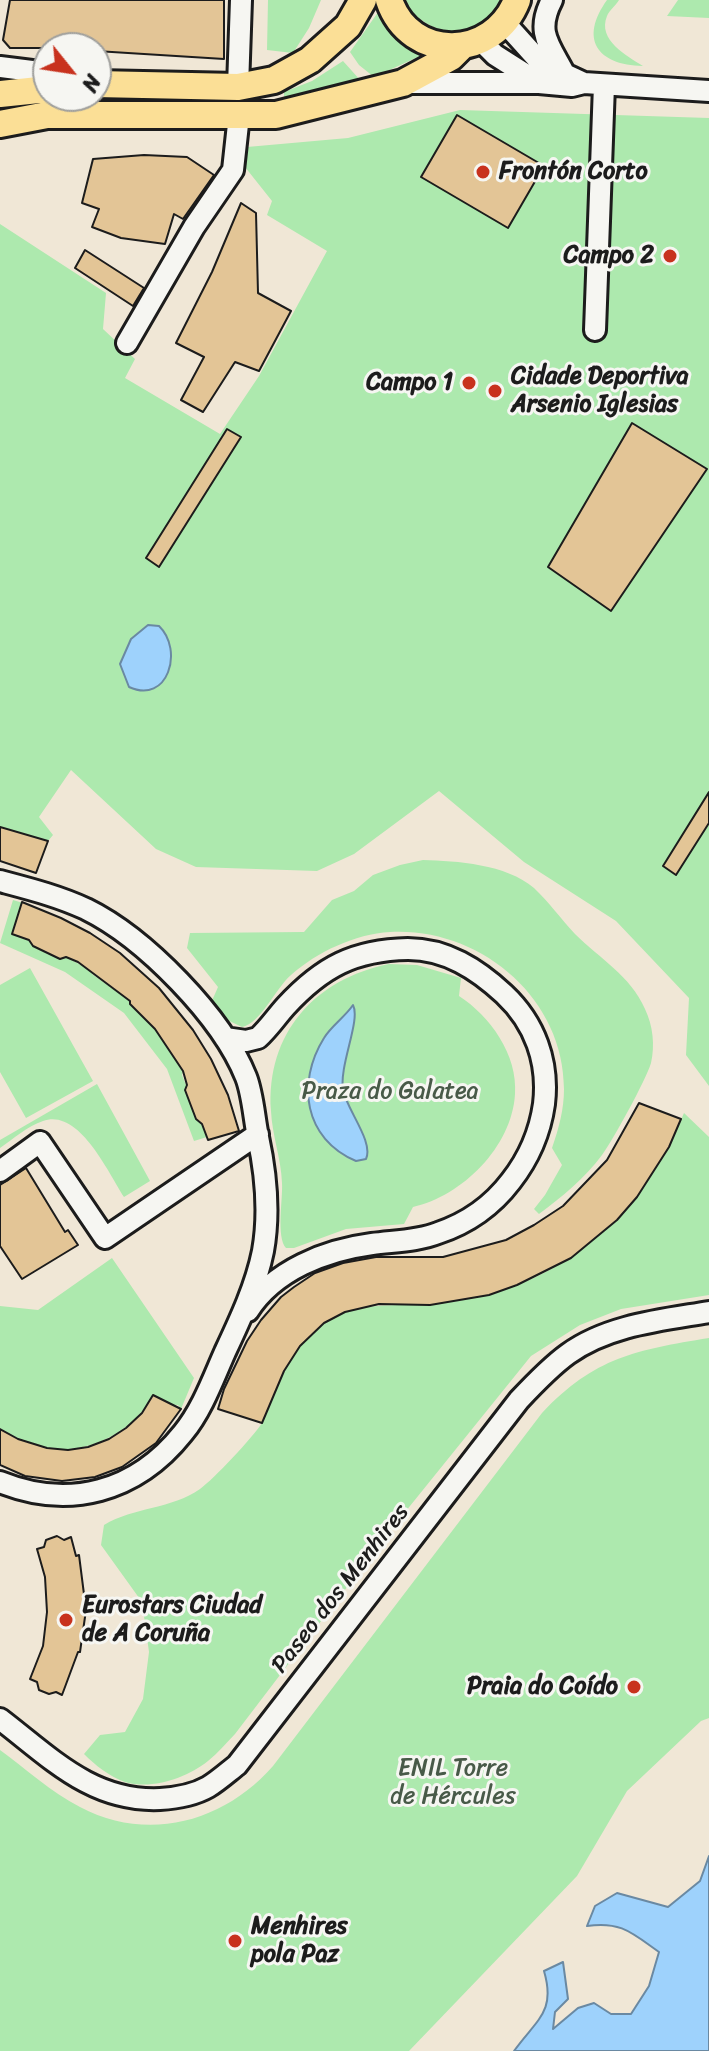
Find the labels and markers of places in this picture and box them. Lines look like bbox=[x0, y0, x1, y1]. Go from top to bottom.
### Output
place label: Frontón Corto bbox=[499, 158, 648, 186]
marker: Frontón Corto bbox=[474, 163, 492, 181]
place label: Campo 2 bbox=[564, 242, 654, 270]
marker: Campo 2 bbox=[661, 247, 679, 265]
place label: Cidade Deportiva Arsenio Iglesias bbox=[511, 363, 689, 419]
place label: Campo 1 bbox=[366, 369, 453, 397]
marker: Campo 1 bbox=[460, 374, 478, 392]
marker: Cidade Deportiva Arsenio Iglesias bbox=[486, 382, 504, 400]
place label: Eurostars Ciudad de A Coruña bbox=[82, 1592, 262, 1648]
marker: Eurostars Ciudad de A Coruña bbox=[57, 1611, 75, 1629]
place label: Praia do Coído bbox=[467, 1673, 618, 1701]
marker: Praia do Coído bbox=[625, 1678, 643, 1696]
place label: Menhires pola Paz bbox=[251, 1913, 348, 1969]
marker: Menhires pola Paz bbox=[226, 1932, 244, 1950]

